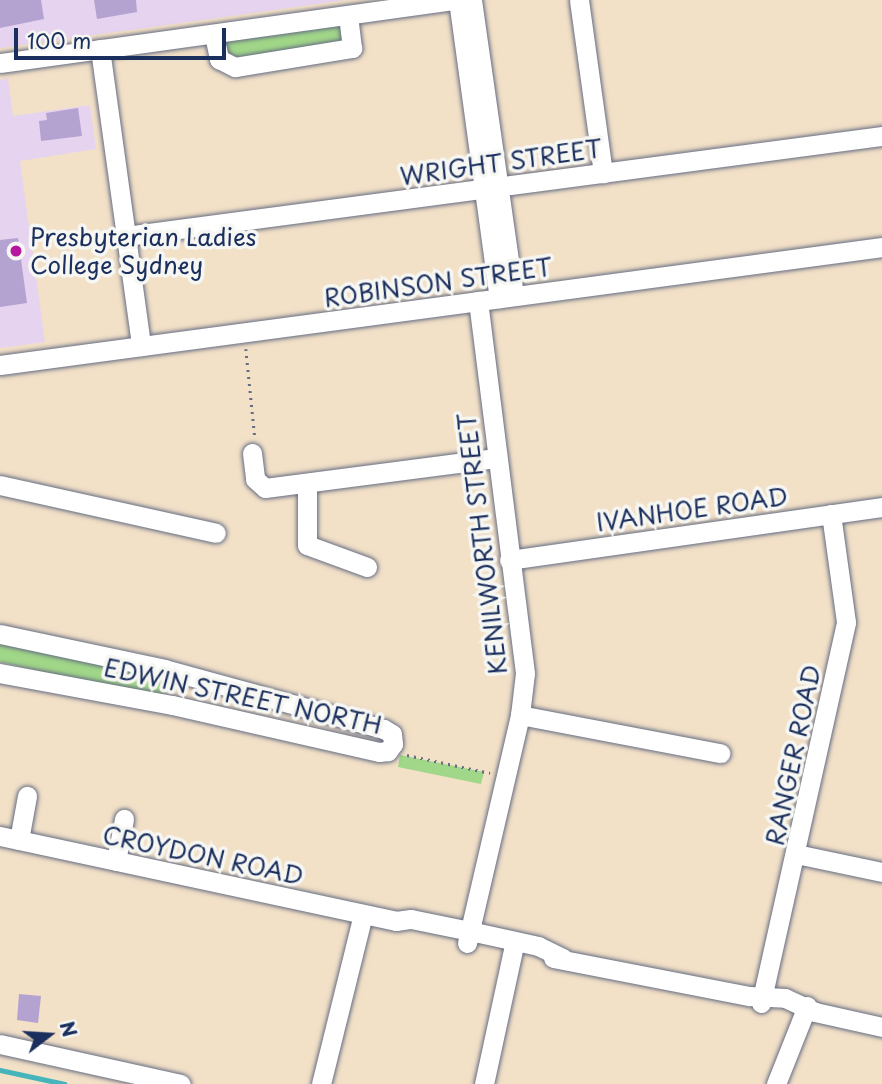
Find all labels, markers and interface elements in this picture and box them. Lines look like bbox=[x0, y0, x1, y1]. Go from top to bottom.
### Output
scale bar bbox=[18, 14, 229, 58]
text: 100 m bbox=[27, 24, 91, 56]
street label: WRIGHT STREET bbox=[397, 133, 605, 191]
place label: Presbyterian Ladies College Sydney bbox=[30, 223, 256, 279]
marker: Presbyterian Ladies College Sydney bbox=[8, 243, 24, 259]
street label: ROBINSON STREET bbox=[321, 252, 555, 312]
street label: KENILWORTH STREET bbox=[452, 410, 512, 678]
street label: IVANHOE ROAD bbox=[594, 481, 790, 537]
street label: EDWIN STREET NORTH bbox=[101, 652, 385, 740]
street label: RANGER ROAD bbox=[759, 661, 827, 849]
street label: CROYDON ROAD bbox=[100, 820, 306, 890]
north arrow bbox=[14, 1000, 84, 1070]
text: N bbox=[53, 1018, 85, 1040]

